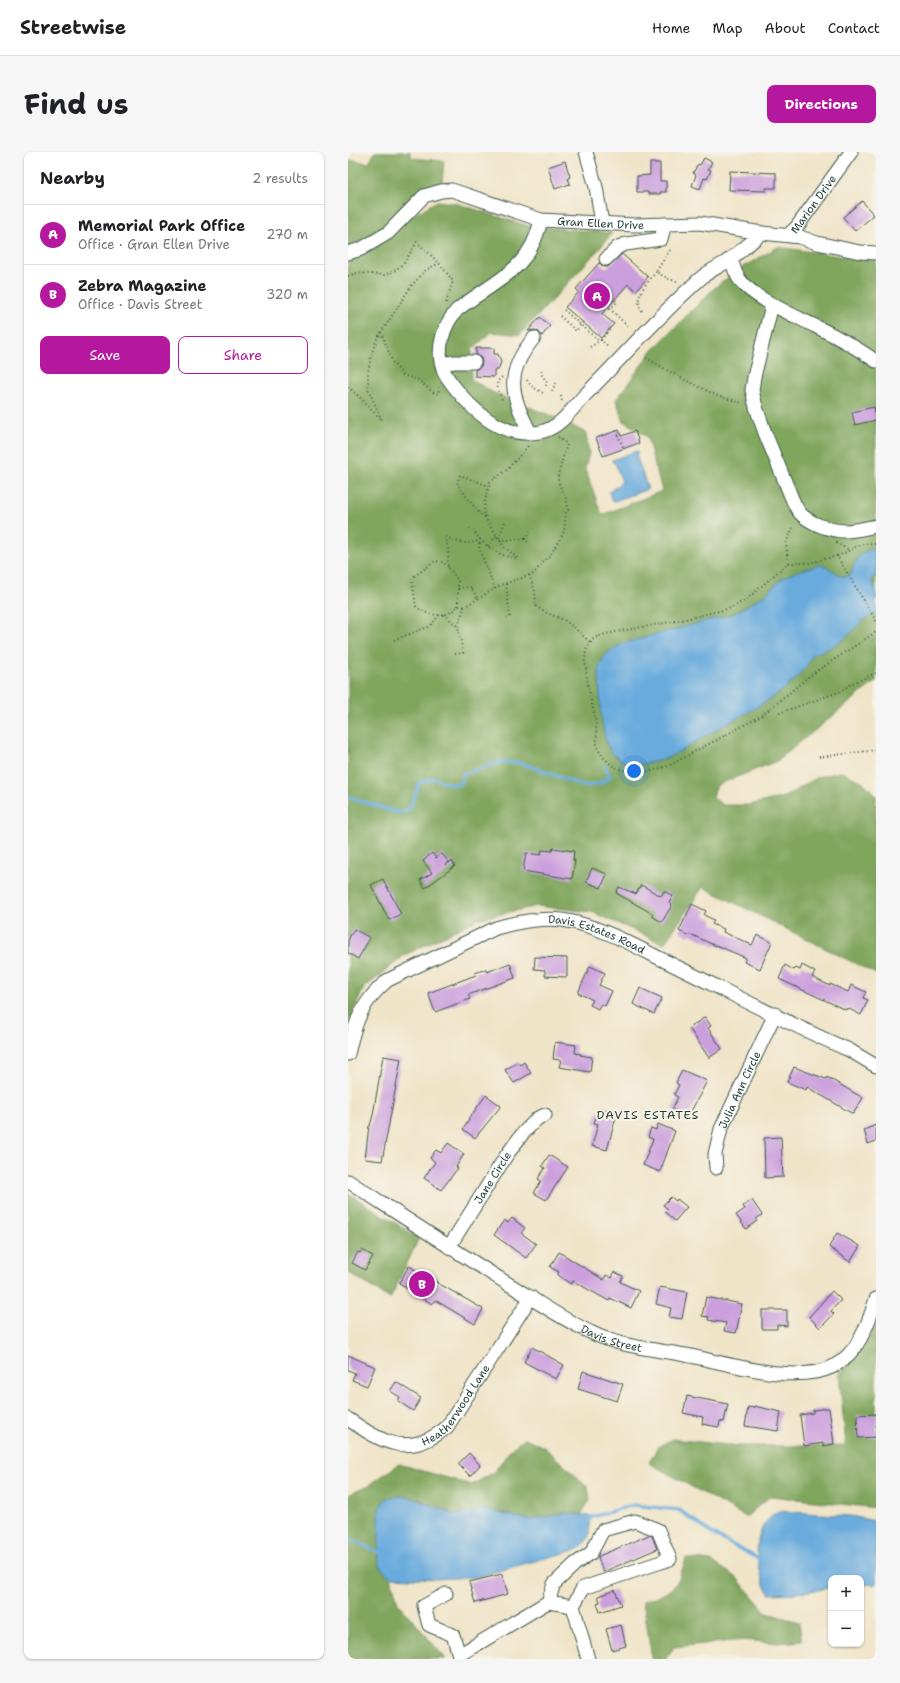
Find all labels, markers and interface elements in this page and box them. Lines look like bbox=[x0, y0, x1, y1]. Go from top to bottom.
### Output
text: Streetwise bbox=[20, 15, 126, 40]
text: Home bbox=[652, 19, 691, 37]
text: Map bbox=[713, 19, 743, 37]
text: About bbox=[765, 19, 806, 37]
text: Contact bbox=[828, 19, 880, 37]
text: Find us bbox=[24, 85, 129, 123]
button: Directions bbox=[767, 85, 876, 123]
text: Nearby bbox=[40, 167, 105, 189]
text: 2 results bbox=[252, 170, 308, 187]
street label: Marion Drive bbox=[787, 172, 840, 237]
street label: Gran Ellen Drive bbox=[557, 213, 644, 233]
text: Memorial Park Office bbox=[78, 216, 245, 236]
text: A bbox=[48, 226, 58, 243]
text: 270 m bbox=[266, 226, 308, 243]
text: Office · Gran Ellen Drive bbox=[78, 236, 230, 253]
text: Zebra Magazine bbox=[78, 276, 207, 296]
pin: A bbox=[584, 281, 610, 311]
text: B bbox=[49, 286, 57, 303]
text: 320 m bbox=[266, 286, 308, 303]
text: Office · Davis Street bbox=[78, 296, 202, 313]
button: Save bbox=[40, 336, 170, 374]
button: Share bbox=[178, 336, 308, 374]
your location bbox=[624, 761, 644, 781]
street label: Davis Estates Road bbox=[548, 912, 648, 957]
street label: Julia Ann Circle bbox=[715, 1049, 764, 1131]
district label: DAVIS ESTATES bbox=[596, 1107, 700, 1123]
street label: Jane Circle bbox=[471, 1148, 514, 1207]
pin: B bbox=[409, 1269, 435, 1299]
street label: Davis Street bbox=[578, 1321, 644, 1355]
street label: Heatherwood Lane bbox=[419, 1361, 493, 1449]
map controls bbox=[828, 1575, 864, 1647]
button: + bbox=[828, 1575, 864, 1611]
button: − bbox=[828, 1611, 864, 1647]

